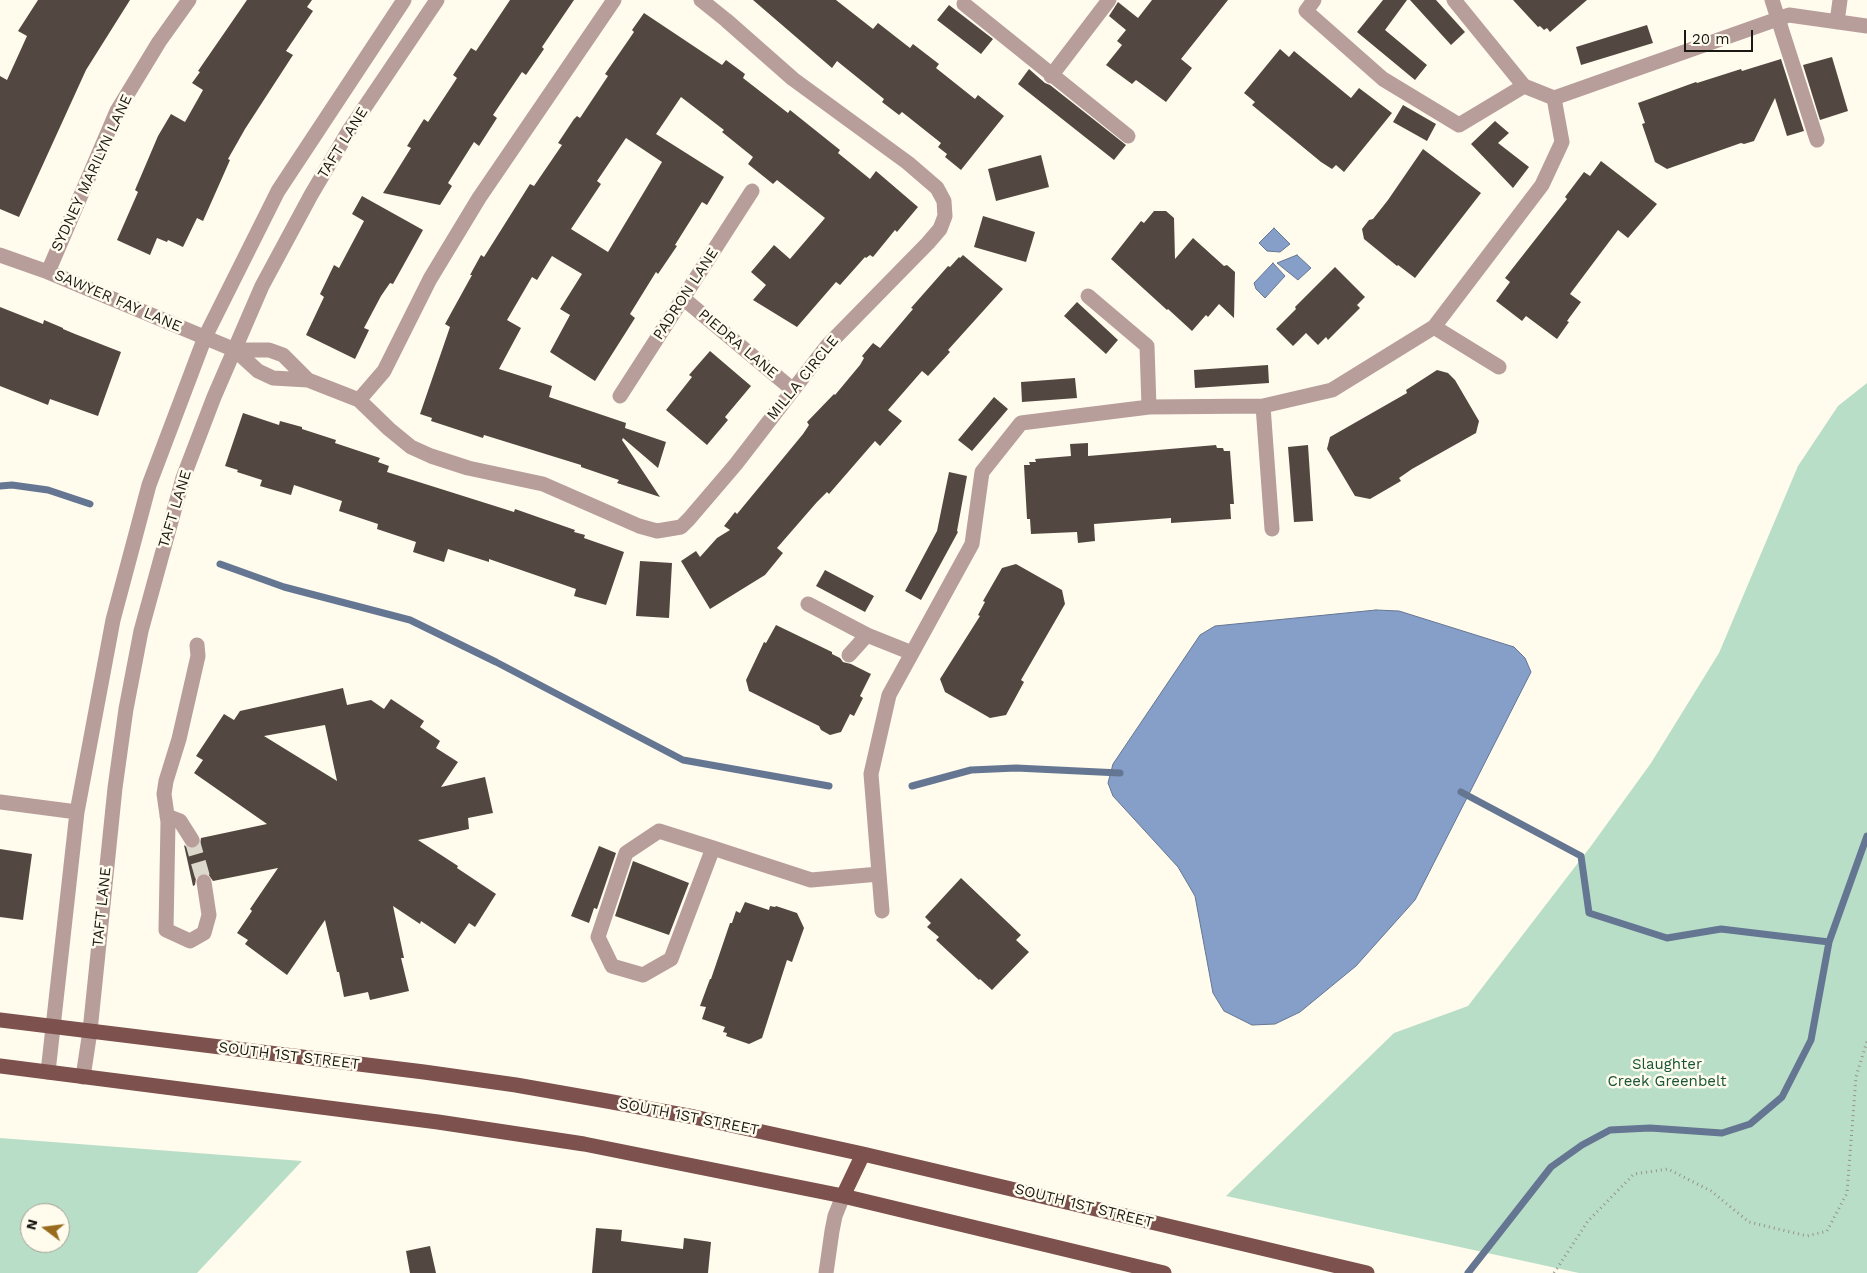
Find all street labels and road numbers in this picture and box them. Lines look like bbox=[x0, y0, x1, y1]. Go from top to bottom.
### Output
street label: SYDNEY MARILYN LANE bbox=[48, 92, 136, 254]
street label: TAFT LANE bbox=[314, 104, 372, 182]
street label: PADRON LANE bbox=[650, 245, 722, 343]
street label: SAWYER FAY LANE bbox=[52, 266, 184, 336]
street label: PIEDRA LANE bbox=[695, 305, 781, 383]
street label: MILLA CIRCLE bbox=[763, 332, 843, 424]
street label: TAFT LANE bbox=[155, 468, 195, 550]
street label: TAFT LANE bbox=[89, 866, 115, 948]
street label: SOUTH 1ST STREET bbox=[217, 1038, 361, 1074]
street label: SOUTH 1ST STREET bbox=[617, 1095, 761, 1139]
street label: SOUTH 1ST STREET bbox=[1013, 1180, 1155, 1232]

